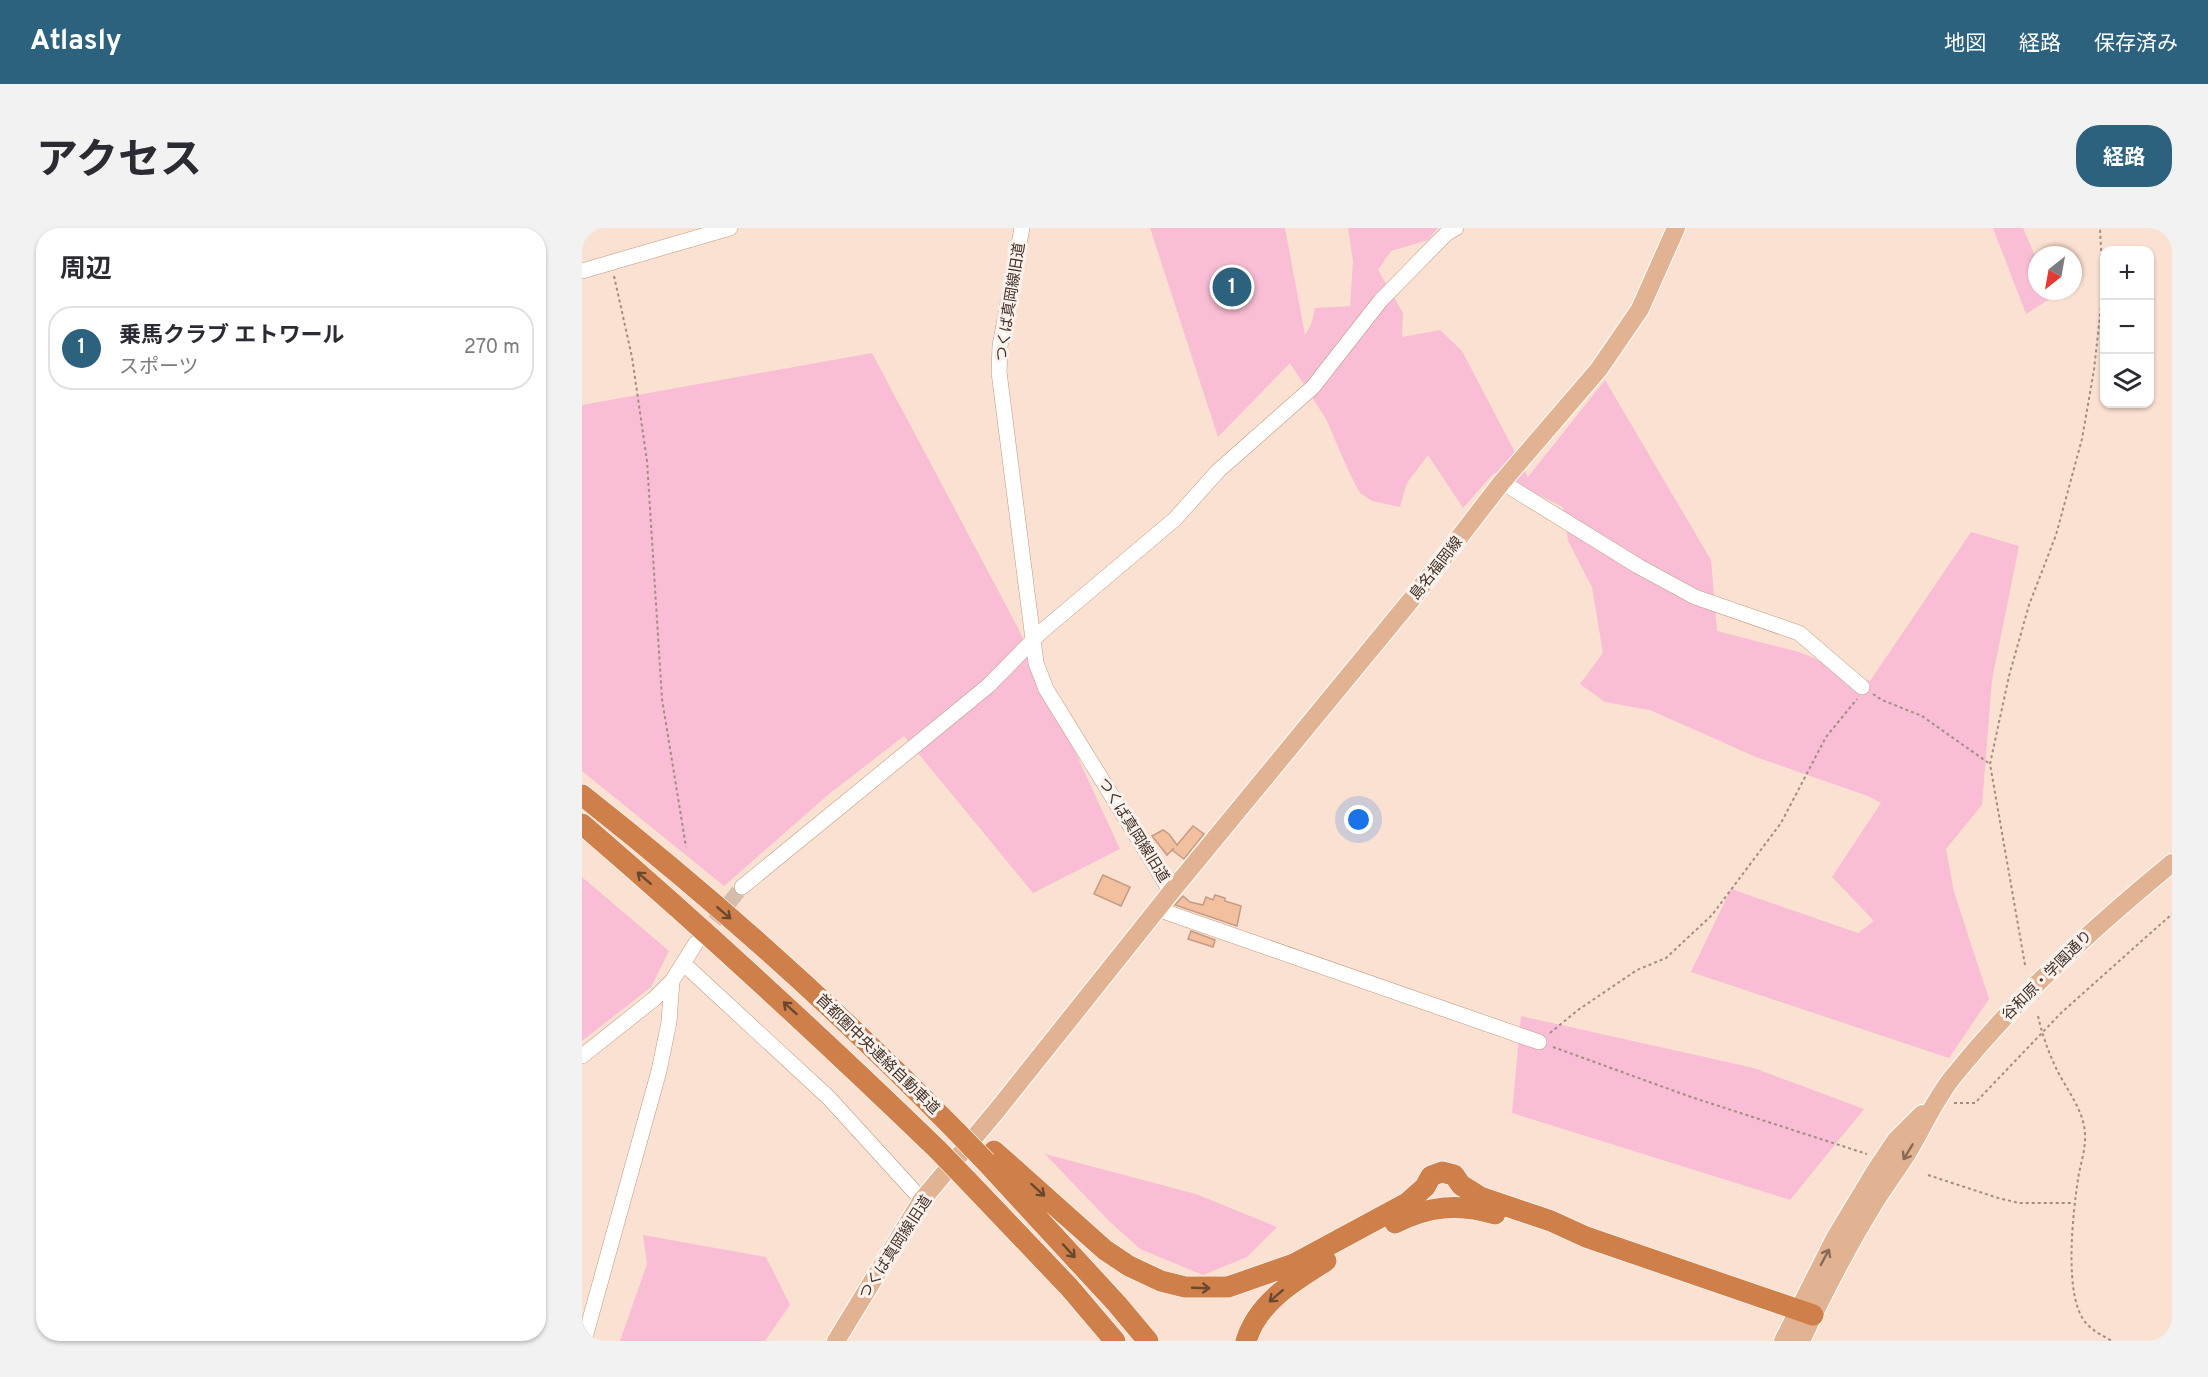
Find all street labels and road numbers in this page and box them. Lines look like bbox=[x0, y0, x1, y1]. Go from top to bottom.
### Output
street label: つくば真岡線旧道 bbox=[993, 241, 1030, 363]
street label: 島名福岡線 bbox=[1407, 534, 1468, 604]
street label: つくば真岡線旧道 bbox=[1093, 775, 1173, 887]
street label: 谷和原・学園通り bbox=[1999, 927, 2097, 1025]
street label: 首都圏中央連絡自動車道 bbox=[811, 991, 943, 1119]
street label: つくば真岡線旧道 bbox=[856, 1192, 937, 1303]

